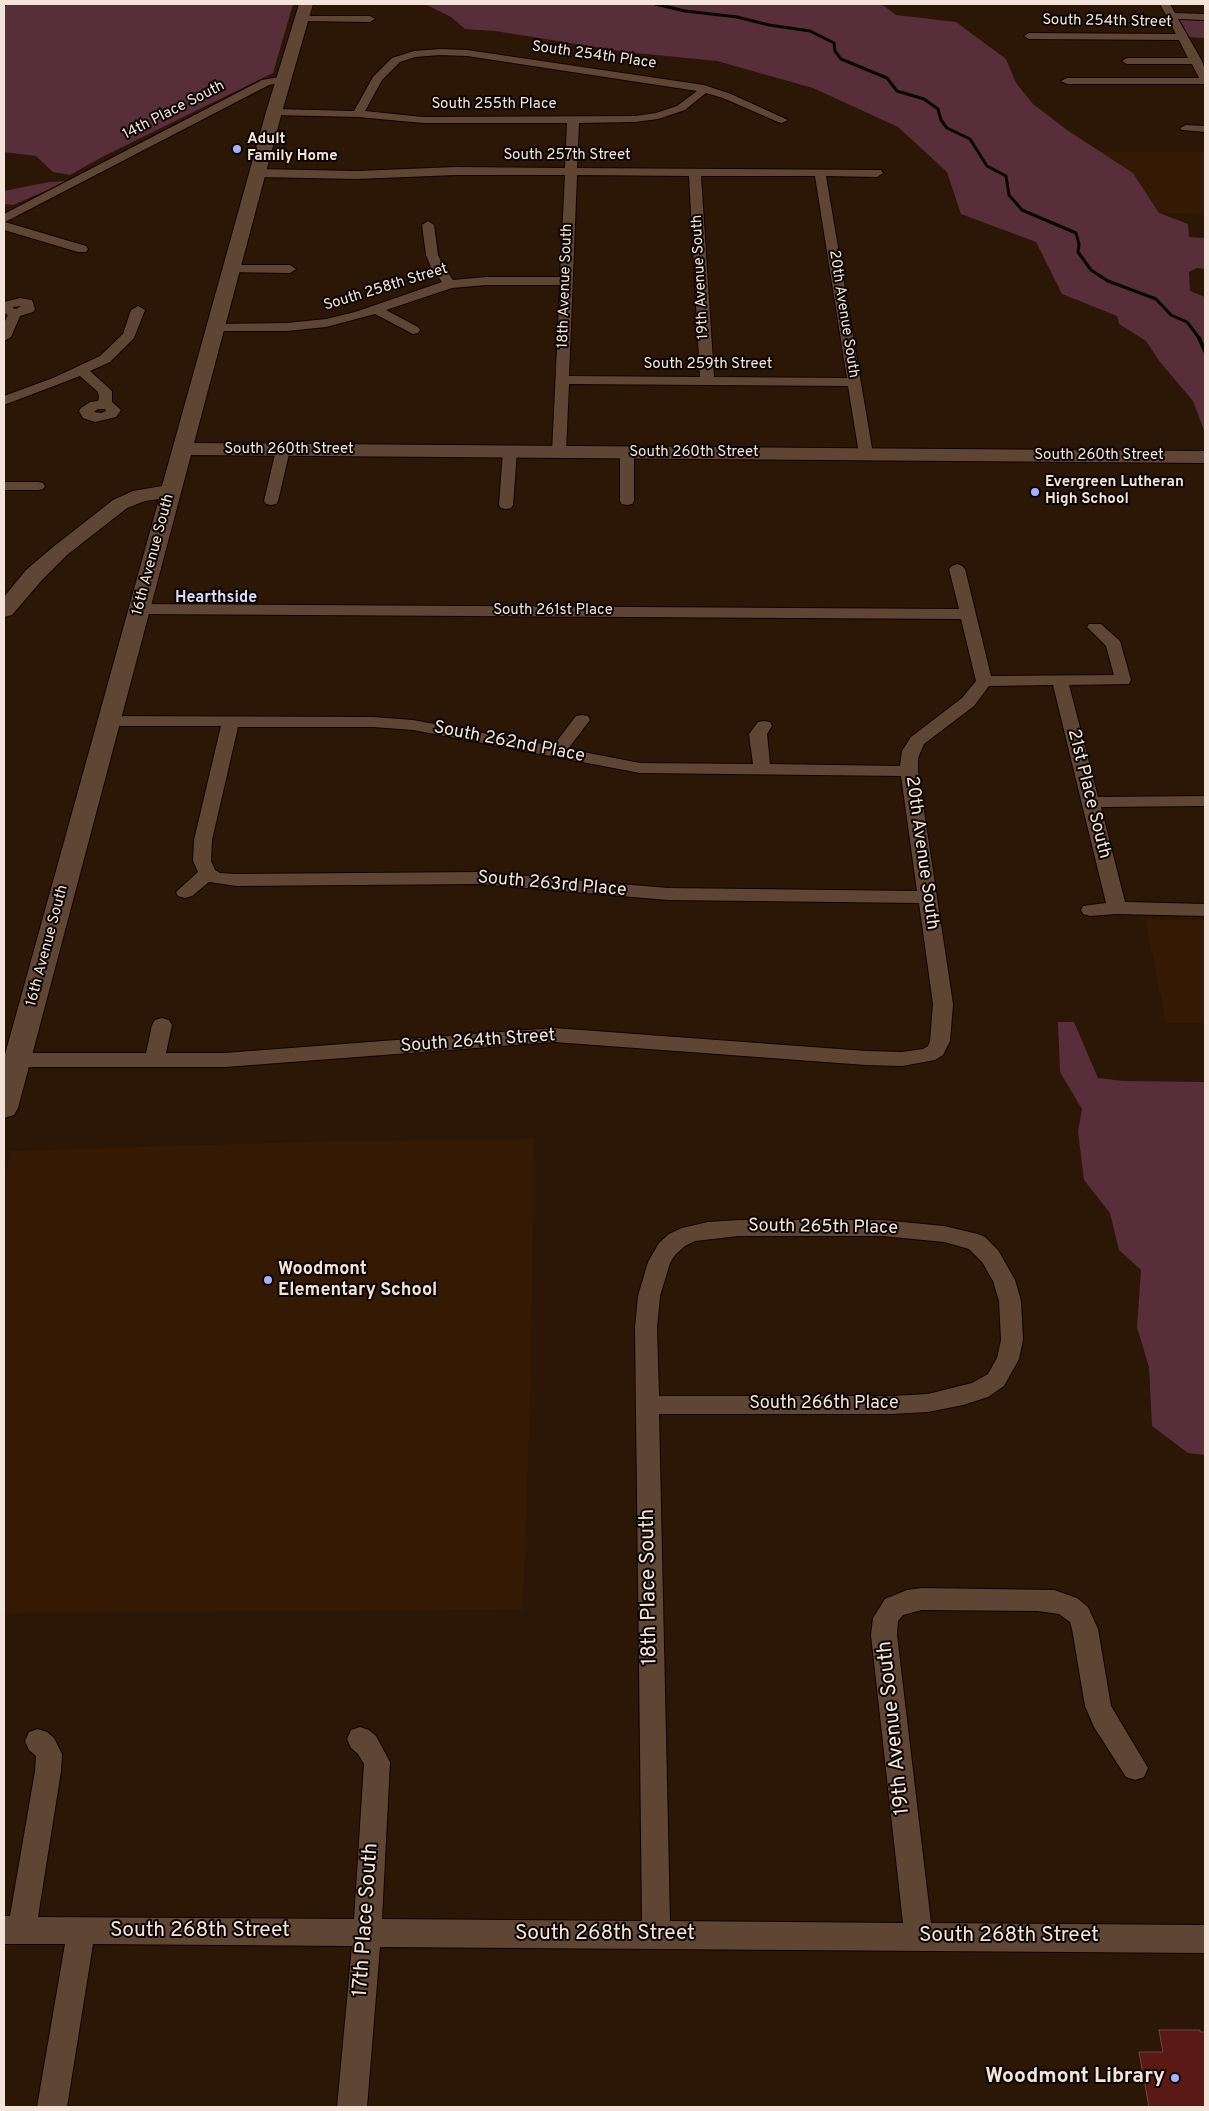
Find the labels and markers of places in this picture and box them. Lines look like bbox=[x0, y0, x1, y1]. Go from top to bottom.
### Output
place label: Adult Family Home bbox=[247, 131, 338, 166]
marker: Adult Family Home bbox=[231, 143, 243, 155]
place label: Evergreen Lutheran High School bbox=[1045, 474, 1184, 509]
marker: Evergreen Lutheran High School bbox=[1029, 486, 1041, 498]
place label: Woodmont Elementary School bbox=[278, 1259, 437, 1302]
marker: Woodmont Elementary School bbox=[262, 1274, 274, 1286]
place label: Woodmont Library bbox=[985, 2065, 1165, 2091]
marker: Woodmont Library bbox=[1169, 2072, 1181, 2084]

